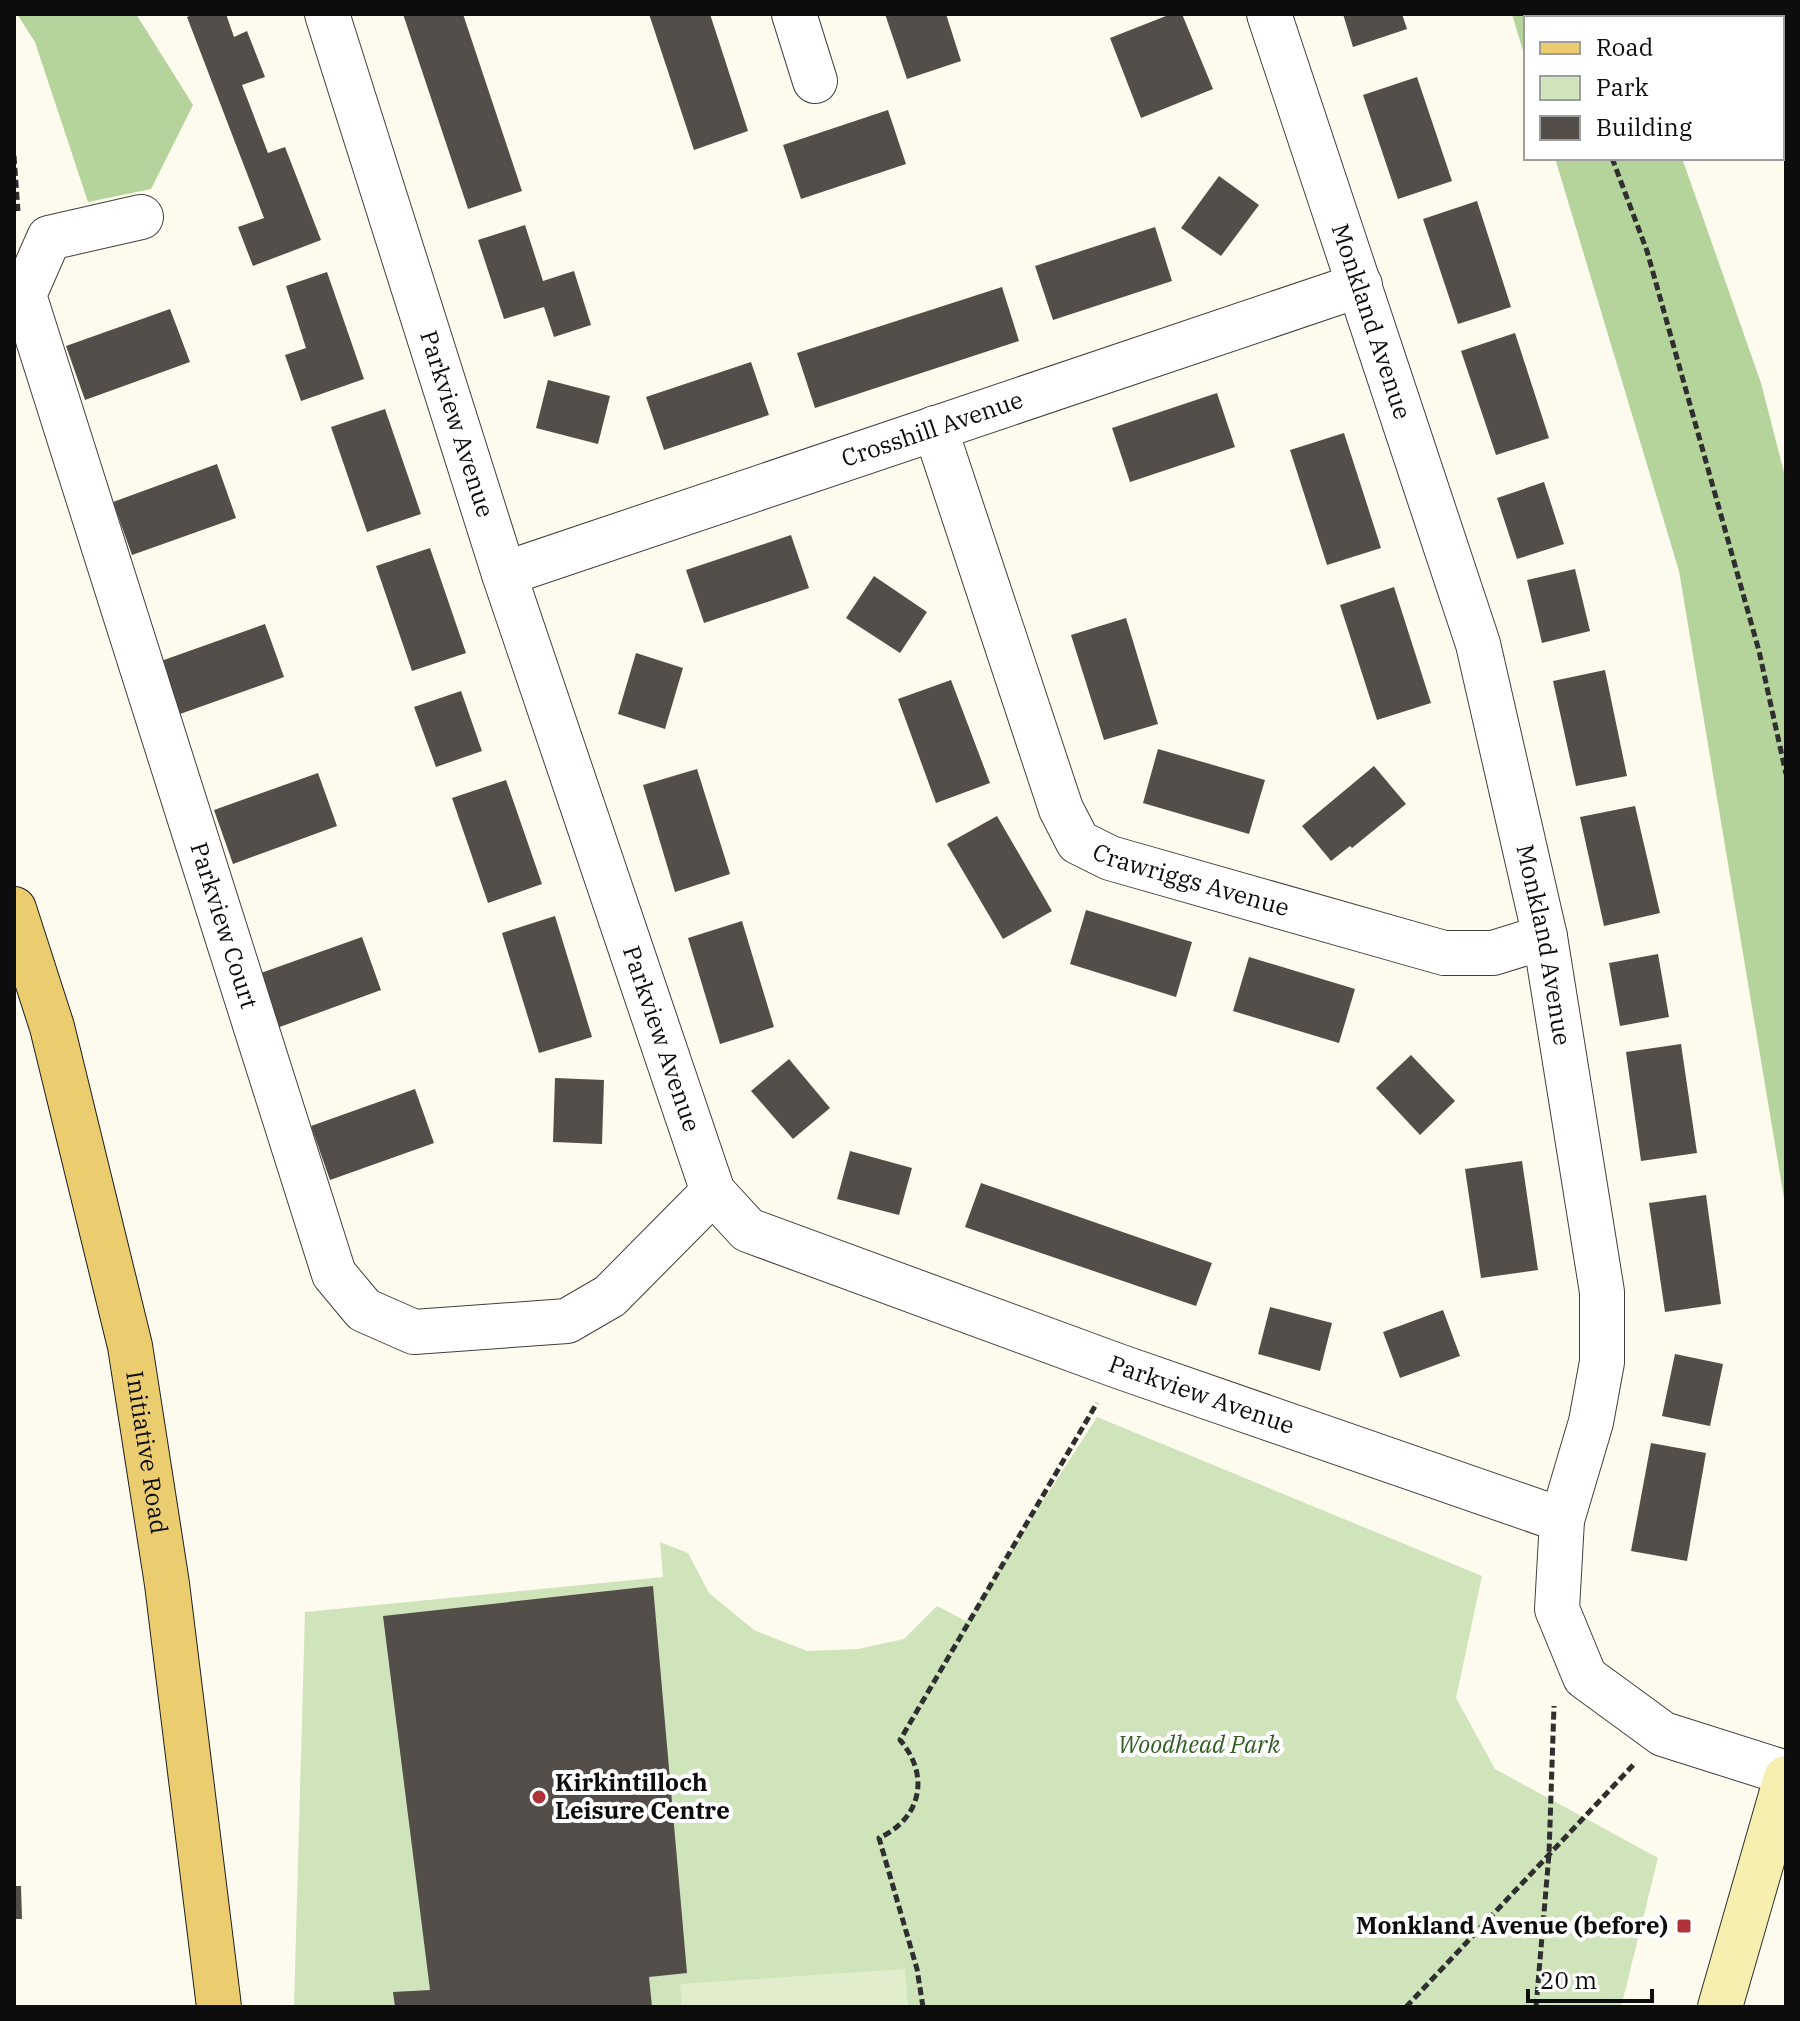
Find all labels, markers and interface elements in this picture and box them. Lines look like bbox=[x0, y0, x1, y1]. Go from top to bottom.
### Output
legend bbox=[1524, 16, 1784, 160]
text: Road bbox=[1596, 31, 1653, 63]
text: Park bbox=[1596, 71, 1648, 103]
text: Building bbox=[1596, 111, 1692, 143]
street label: Monkland Avenue bbox=[1325, 219, 1419, 423]
street label: Parkview Avenue bbox=[413, 326, 502, 521]
street label: Crosshill Avenue bbox=[837, 383, 1027, 474]
street label: Crawriggs Avenue bbox=[1087, 835, 1293, 923]
street label: Parkview Court bbox=[183, 838, 266, 1013]
street label: Monkland Avenue bbox=[1509, 841, 1579, 1048]
street label: Parkview Avenue bbox=[616, 941, 708, 1136]
street label: Parkview Avenue bbox=[1105, 1347, 1299, 1441]
street label: Initiative Road bbox=[119, 1368, 176, 1536]
park label: Woodhead Park bbox=[1118, 1728, 1280, 1760]
place label: Kirkintilloch Leisure Centre bbox=[555, 1766, 730, 1826]
marker: Kirkintilloch Leisure Centre bbox=[530, 1788, 548, 1806]
place label: Monkland Avenue (before) bbox=[1356, 1909, 1668, 1941]
marker: Monkland Avenue (before) bbox=[1675, 1917, 1693, 1935]
scale bar bbox=[1528, 1953, 1652, 2003]
text: 20 m bbox=[1540, 1964, 1597, 1996]

